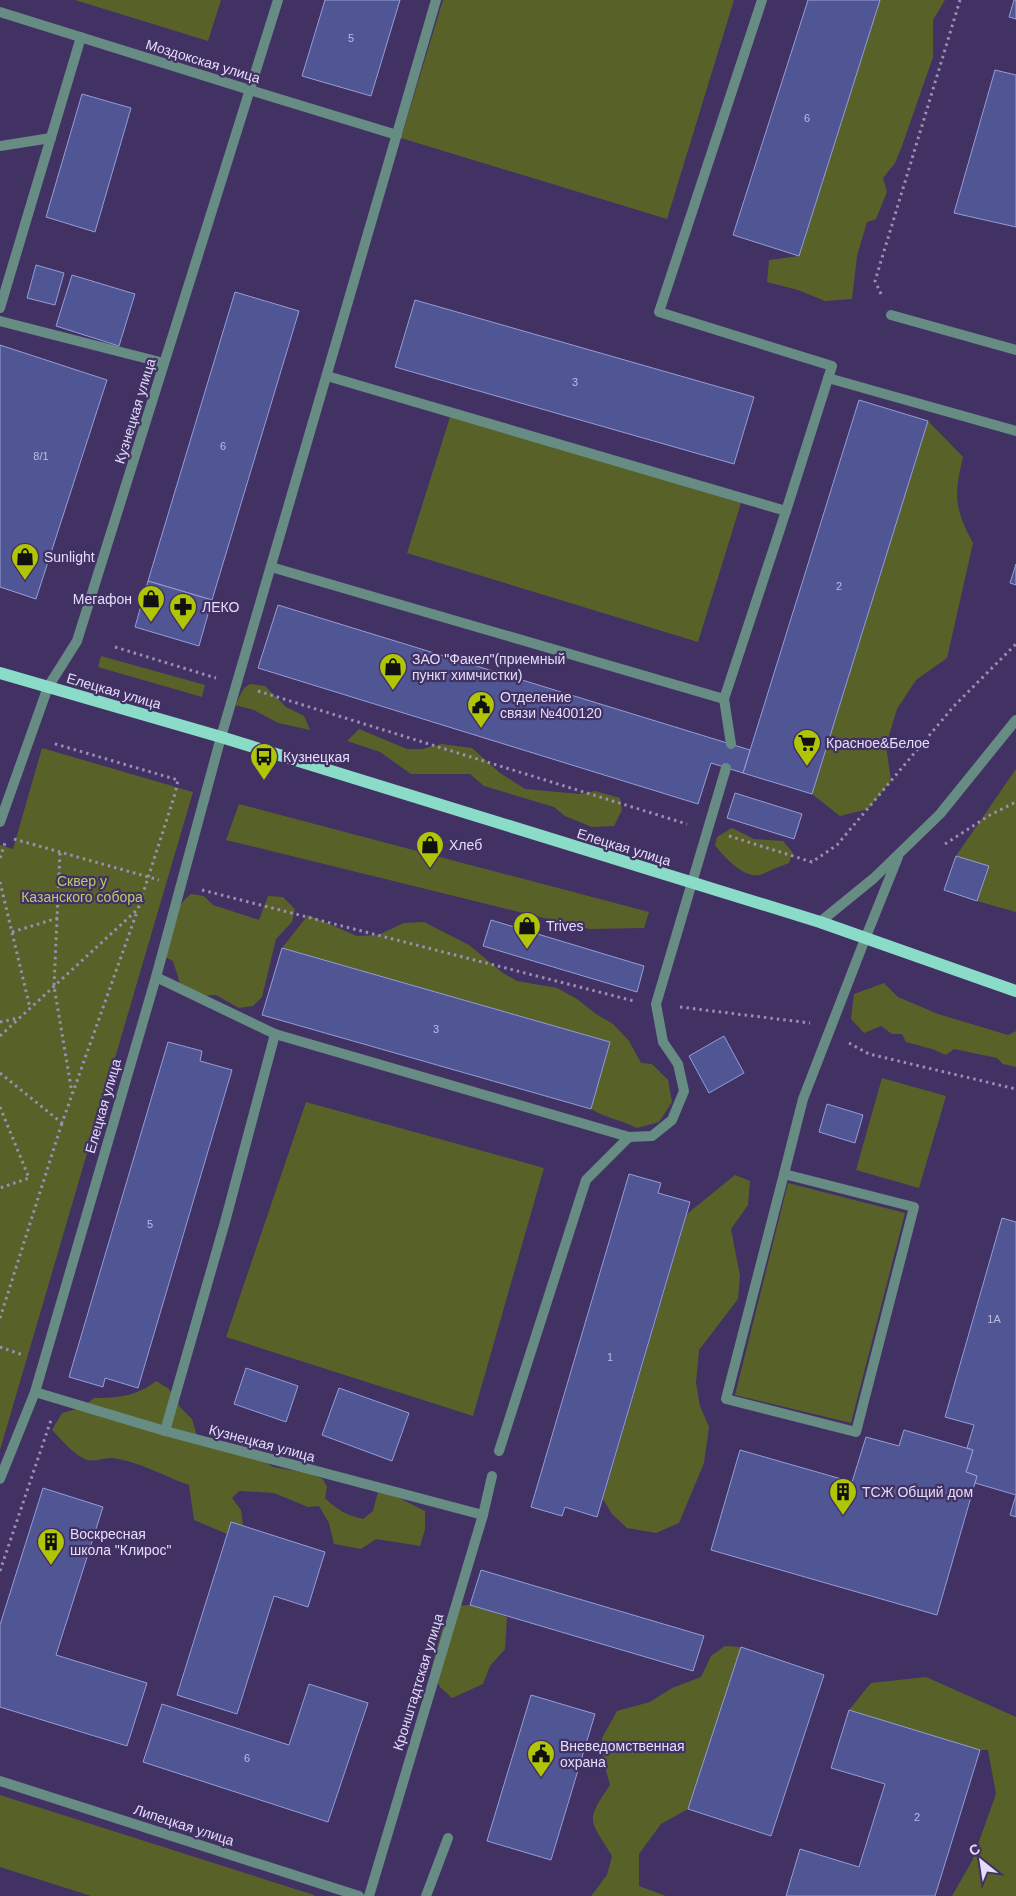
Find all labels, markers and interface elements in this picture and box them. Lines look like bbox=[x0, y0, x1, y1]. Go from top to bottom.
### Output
house number: 5 bbox=[348, 32, 354, 44]
street label: Моздокская улица bbox=[144, 36, 262, 86]
house number: 6 bbox=[804, 112, 810, 124]
street label: Кузнецкая улица bbox=[111, 356, 159, 466]
house number: 3 bbox=[572, 376, 578, 388]
house number: 6 bbox=[220, 440, 226, 452]
house number: 8/1 bbox=[33, 450, 49, 462]
shop icon: Sunlight bbox=[10, 542, 40, 581]
place label: Sunlight bbox=[44, 549, 95, 565]
house number: 2 bbox=[836, 580, 842, 592]
shop icon: Мегафон bbox=[136, 584, 166, 623]
place label: Мегафон bbox=[73, 591, 132, 607]
pharmacy icon: ЛЕКО bbox=[168, 592, 198, 631]
place label: ЛЕКО bbox=[202, 599, 240, 615]
place label: ЗАО "Факел"(приемный пункт химчистки) bbox=[412, 651, 565, 683]
shop icon: ЗАО "Факел"(приемный пункт химчистки) bbox=[378, 652, 408, 691]
street label: Елецкая улица bbox=[65, 670, 163, 712]
place label: Отделение связи №400120 bbox=[500, 689, 602, 721]
public building icon: Отделение связи №400120 bbox=[466, 690, 496, 729]
supermarket icon: Красное&Белое bbox=[792, 728, 822, 767]
place label: Красное&Белое bbox=[826, 735, 930, 751]
bus stop icon: Кузнецкая bbox=[249, 742, 279, 781]
place label: Кузнецкая bbox=[283, 749, 350, 765]
street label: Елецкая улица bbox=[575, 825, 673, 869]
shop icon: Хлеб bbox=[415, 830, 445, 869]
place label: Хлеб bbox=[449, 837, 482, 853]
park label: Сквер у Казанского собора bbox=[21, 873, 143, 905]
shop icon: Trives bbox=[512, 911, 542, 950]
place label: Trives bbox=[546, 918, 584, 934]
house number: 3 bbox=[433, 1023, 439, 1035]
street label: Елецкая улица bbox=[82, 1057, 124, 1155]
house number: 5 bbox=[147, 1218, 153, 1230]
house number: 1А bbox=[987, 1313, 1001, 1325]
house number: 1 bbox=[607, 1351, 613, 1363]
street label: Кузнецкая улица bbox=[207, 1421, 317, 1465]
building icon: ТСЖ Общий дом bbox=[828, 1477, 858, 1516]
place label: ТСЖ Общий дом bbox=[862, 1484, 973, 1500]
place label: Воскресная школа "Клирос" bbox=[70, 1526, 172, 1558]
building icon: Воскресная школа "Клирос" bbox=[36, 1527, 66, 1566]
street label: Кронштадтская улица bbox=[390, 1611, 447, 1752]
place label: Вневедомственная охрана bbox=[560, 1738, 685, 1770]
public building icon: Вневедомственная охрана bbox=[526, 1739, 556, 1778]
house number: 6 bbox=[244, 1752, 250, 1764]
street label: Липецкая улица bbox=[132, 1801, 236, 1849]
house number: 2 bbox=[914, 1811, 920, 1823]
north arrow bbox=[956, 1836, 1006, 1886]
text: С bbox=[966, 1840, 983, 1859]

